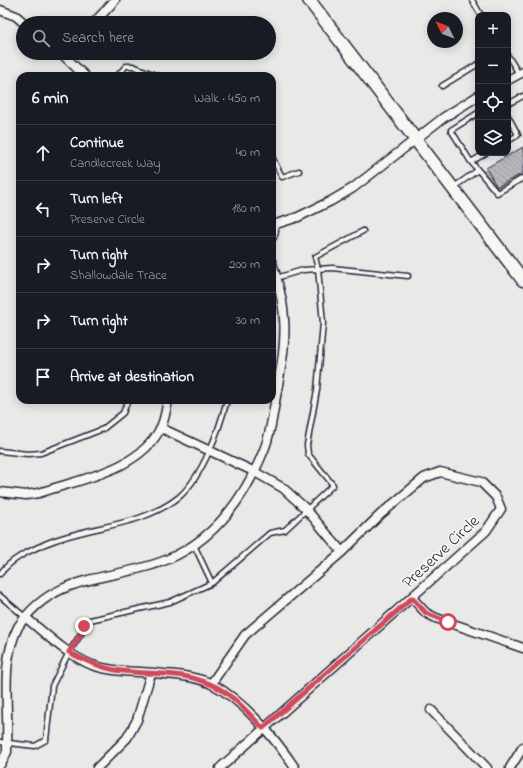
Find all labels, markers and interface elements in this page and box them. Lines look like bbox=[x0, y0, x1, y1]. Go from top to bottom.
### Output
north arrow bbox=[427, 12, 463, 48]
map controls bbox=[475, 12, 511, 156]
button: + bbox=[475, 12, 511, 48]
search box bbox=[16, 16, 276, 60]
icon: search bbox=[30, 27, 52, 49]
text: Search here bbox=[62, 27, 134, 49]
button: − bbox=[475, 48, 511, 84]
button: locate bbox=[475, 84, 511, 120]
text: 6 min bbox=[32, 86, 68, 111]
text: Walk · 450 m bbox=[194, 89, 260, 108]
button: layers bbox=[475, 120, 511, 156]
text: Continue bbox=[70, 132, 124, 154]
icon: ahead bbox=[32, 142, 54, 164]
text: 40 m bbox=[236, 143, 260, 162]
text: Candlecreek Way bbox=[70, 154, 161, 173]
text: Turn left bbox=[70, 188, 123, 210]
icon: left bbox=[32, 198, 54, 220]
text: 180 m bbox=[232, 199, 260, 218]
text: Preserve Circle bbox=[70, 210, 145, 229]
text: Turn right bbox=[70, 244, 128, 266]
icon: right bbox=[32, 254, 54, 276]
text: 200 m bbox=[229, 255, 260, 274]
text: Shallowdale Trace bbox=[70, 266, 167, 285]
icon: right bbox=[32, 310, 54, 332]
text: Turn right bbox=[70, 310, 128, 332]
text: 30 m bbox=[236, 311, 260, 330]
icon: arrive bbox=[32, 366, 54, 388]
text: Arrive at destination bbox=[70, 366, 194, 388]
street label: Preserve Circle bbox=[397, 509, 486, 595]
route start bbox=[439, 613, 457, 631]
route end bbox=[75, 617, 93, 635]

